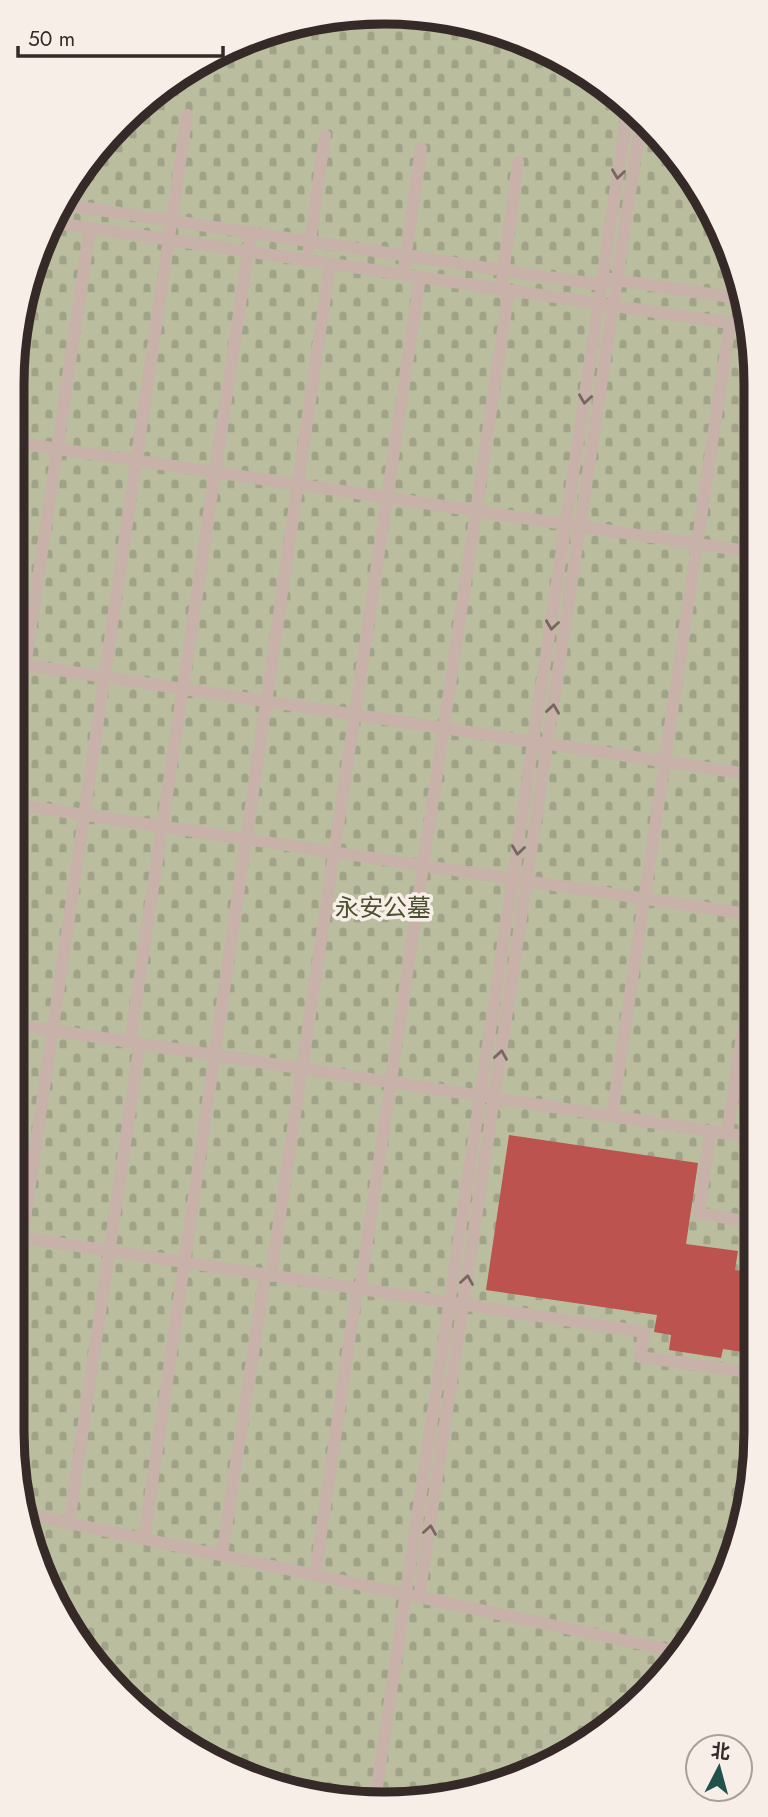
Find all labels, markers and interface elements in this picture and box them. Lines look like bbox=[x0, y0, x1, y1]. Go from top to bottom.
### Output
scale bar bbox=[18, 14, 222, 58]
text: 50 m bbox=[28, 24, 75, 54]
one-way arrow bbox=[611, 169, 626, 180]
one-way arrow bbox=[578, 394, 593, 405]
one-way arrow bbox=[544, 619, 559, 630]
one-way arrow bbox=[545, 703, 560, 715]
one-way arrow bbox=[511, 844, 526, 855]
park label: 永安公墓 bbox=[335, 890, 431, 925]
one-way arrow bbox=[493, 1050, 508, 1061]
one-way arrow bbox=[460, 1275, 475, 1286]
one-way arrow bbox=[422, 1524, 437, 1535]
north arrow bbox=[684, 1733, 754, 1803]
text: 北 bbox=[710, 1737, 732, 1766]

